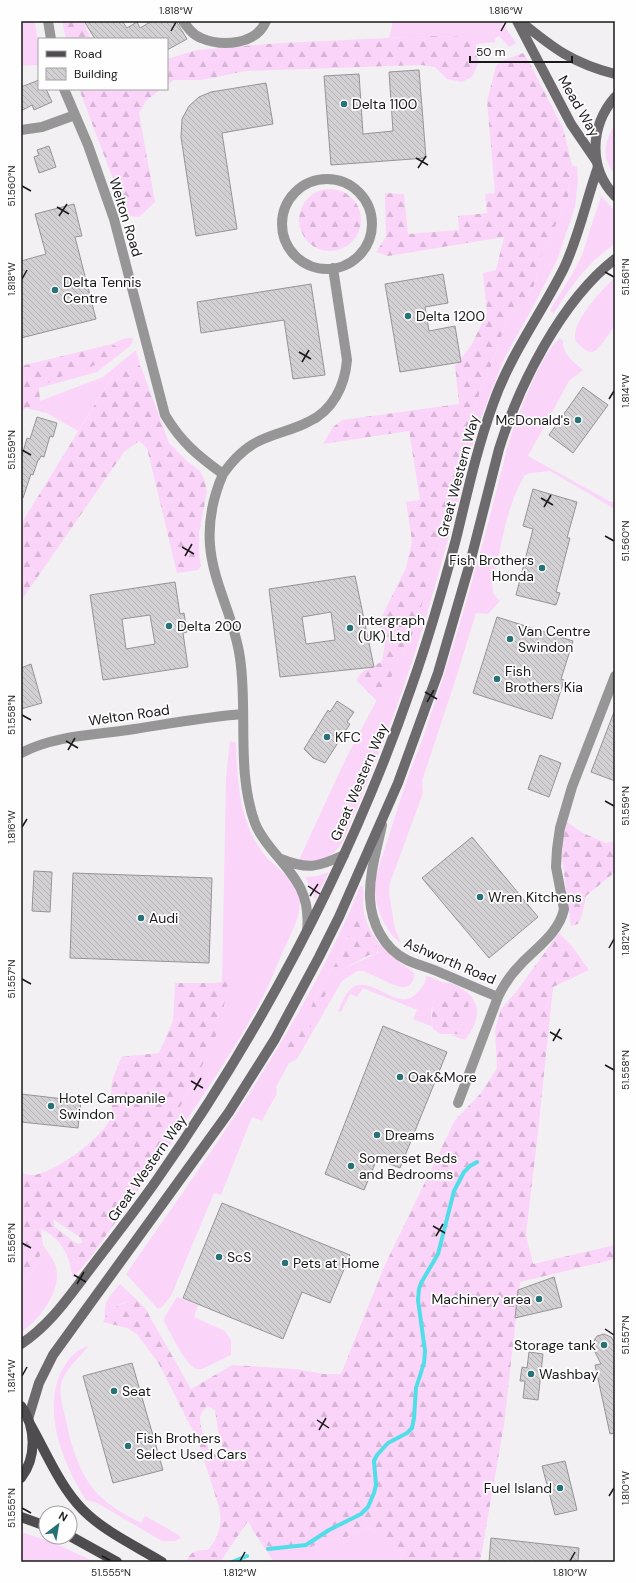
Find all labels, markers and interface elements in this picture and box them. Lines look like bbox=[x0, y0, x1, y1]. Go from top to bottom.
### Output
text: 1.818°W bbox=[159, 4, 193, 17]
text: 1.816°W bbox=[489, 4, 523, 17]
legend bbox=[38, 38, 168, 90]
scale bar bbox=[470, 38, 572, 64]
text: 50 m bbox=[476, 44, 505, 60]
text: Road bbox=[74, 46, 102, 62]
text: Building bbox=[74, 66, 118, 82]
street label: Mead Way bbox=[554, 72, 604, 140]
place label: Delta 1100 bbox=[352, 95, 417, 113]
marker: Delta 1100 bbox=[339, 99, 349, 109]
text: 51.560°N bbox=[5, 166, 18, 206]
street label: Welton Road bbox=[105, 175, 147, 259]
text: 51.561°N bbox=[619, 258, 632, 296]
text: 1.818°W bbox=[5, 262, 18, 296]
place label: Delta Tennis Centre bbox=[63, 273, 142, 307]
marker: Delta Tennis Centre bbox=[50, 285, 60, 295]
place label: Delta 1200 bbox=[416, 307, 485, 325]
marker: Delta 1200 bbox=[403, 311, 413, 321]
text: 1.814°W bbox=[619, 374, 632, 408]
place label: McDonald's bbox=[495, 411, 570, 429]
street label: Great Western Way bbox=[433, 413, 483, 539]
marker: McDonald's bbox=[573, 415, 583, 425]
text: 51.559°N bbox=[5, 430, 18, 470]
text: 51.560°N bbox=[619, 521, 632, 561]
place label: Fish Brothers Honda bbox=[449, 551, 534, 585]
marker: Fish Brothers Honda bbox=[537, 563, 547, 573]
place label: Intergraph (UK) Ltd bbox=[358, 611, 425, 645]
place label: Delta 200 bbox=[177, 617, 242, 635]
marker: Delta 200 bbox=[164, 621, 174, 631]
place label: Van Centre Swindon bbox=[518, 622, 590, 656]
marker: Intergraph (UK) Ltd bbox=[345, 623, 355, 633]
marker: Van Centre Swindon bbox=[505, 634, 515, 644]
place label: Fish Brothers Kia bbox=[505, 662, 583, 696]
marker: Fish Brothers Kia bbox=[492, 674, 502, 684]
text: 51.558°N bbox=[5, 695, 18, 735]
street label: Welton Road bbox=[87, 700, 171, 730]
street label: Great Western Way bbox=[326, 720, 392, 843]
place label: KFC bbox=[335, 728, 361, 746]
marker: KFC bbox=[322, 732, 332, 742]
text: 51.559°N bbox=[619, 786, 632, 826]
text: 1.816°W bbox=[5, 810, 18, 844]
place label: Wren Kitchens bbox=[488, 888, 582, 906]
marker: Wren Kitchens bbox=[475, 892, 485, 902]
place label: Audi bbox=[149, 909, 178, 927]
marker: Audi bbox=[136, 913, 146, 923]
text: 1.812°W bbox=[619, 922, 632, 955]
street label: Ashworth Road bbox=[401, 934, 499, 988]
text: 51.557°N bbox=[5, 959, 18, 998]
text: 51.558°N bbox=[619, 1050, 632, 1090]
place label: Oak&More bbox=[408, 1068, 477, 1086]
marker: Oak&More bbox=[395, 1072, 405, 1082]
place label: Hotel Campanile Swindon bbox=[59, 1089, 166, 1123]
marker: Hotel Campanile Swindon bbox=[46, 1101, 56, 1111]
street label: Great Western Way bbox=[104, 1111, 191, 1225]
place label: Dreams bbox=[385, 1126, 435, 1144]
marker: Dreams bbox=[372, 1130, 382, 1140]
place label: Somerset Beds and Bedrooms bbox=[359, 1149, 457, 1183]
marker: Somerset Beds and Bedrooms bbox=[346, 1161, 356, 1171]
text: 51.556°N bbox=[5, 1223, 18, 1263]
place label: ScS bbox=[227, 1248, 251, 1266]
marker: ScS bbox=[214, 1252, 224, 1262]
place label: Pets at Home bbox=[293, 1254, 380, 1272]
marker: Pets at Home bbox=[280, 1258, 290, 1268]
place label: Machinery area bbox=[431, 1290, 531, 1308]
marker: Machinery area bbox=[534, 1294, 544, 1304]
text: 51.557°N bbox=[619, 1315, 632, 1354]
place label: Storage tank bbox=[514, 1336, 596, 1354]
marker: Storage tank bbox=[599, 1340, 609, 1350]
text: 1.814°W bbox=[5, 1359, 18, 1393]
place label: Washbay bbox=[539, 1365, 599, 1383]
marker: Washbay bbox=[526, 1369, 536, 1379]
place label: Seat bbox=[122, 1382, 151, 1400]
marker: Seat bbox=[109, 1386, 119, 1396]
place label: Fish Brothers Select Used Cars bbox=[136, 1429, 247, 1463]
marker: Fish Brothers Select Used Cars bbox=[123, 1441, 133, 1451]
text: 1.810°W bbox=[619, 1471, 632, 1505]
place label: Fuel Island bbox=[484, 1479, 552, 1497]
marker: Fuel Island bbox=[555, 1483, 565, 1493]
text: 51.555°N bbox=[5, 1488, 18, 1528]
north arrow bbox=[38, 1505, 78, 1545]
text: N bbox=[56, 1508, 70, 1524]
text: 51.555°N bbox=[91, 1566, 131, 1579]
text: 1.812°W bbox=[224, 1566, 257, 1579]
text: 1.810°W bbox=[553, 1566, 587, 1579]

